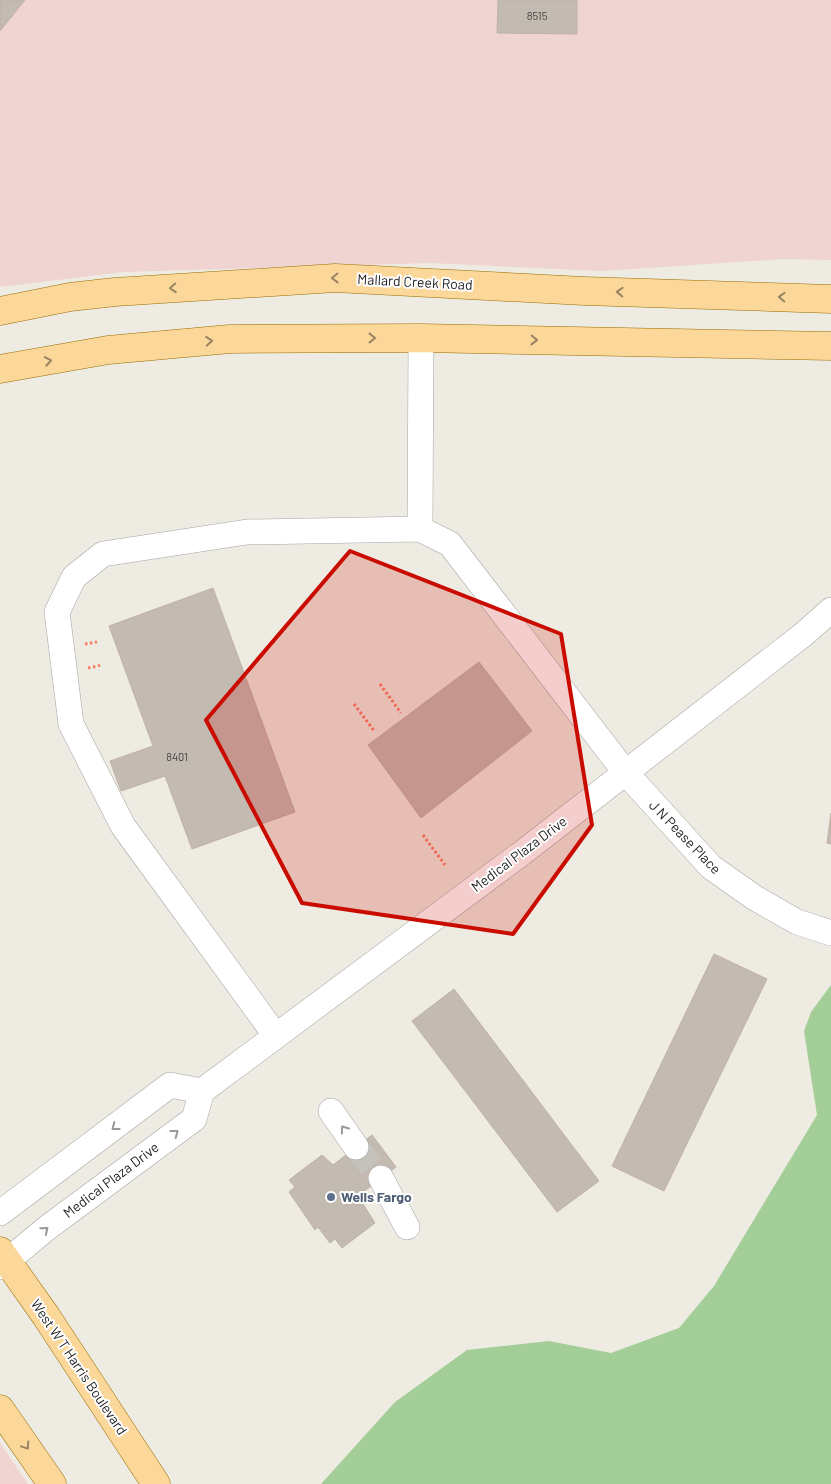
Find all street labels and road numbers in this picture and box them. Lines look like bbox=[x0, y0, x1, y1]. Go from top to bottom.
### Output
street label: Mallard Creek Road bbox=[357, 270, 473, 293]
street label: J N Pease Place bbox=[646, 796, 725, 877]
street label: Medical Plaza Drive bbox=[468, 812, 570, 895]
street label: Medical Plaza Drive bbox=[60, 1138, 162, 1221]
street label: West W T Harris Boulevard bbox=[28, 1296, 131, 1438]

